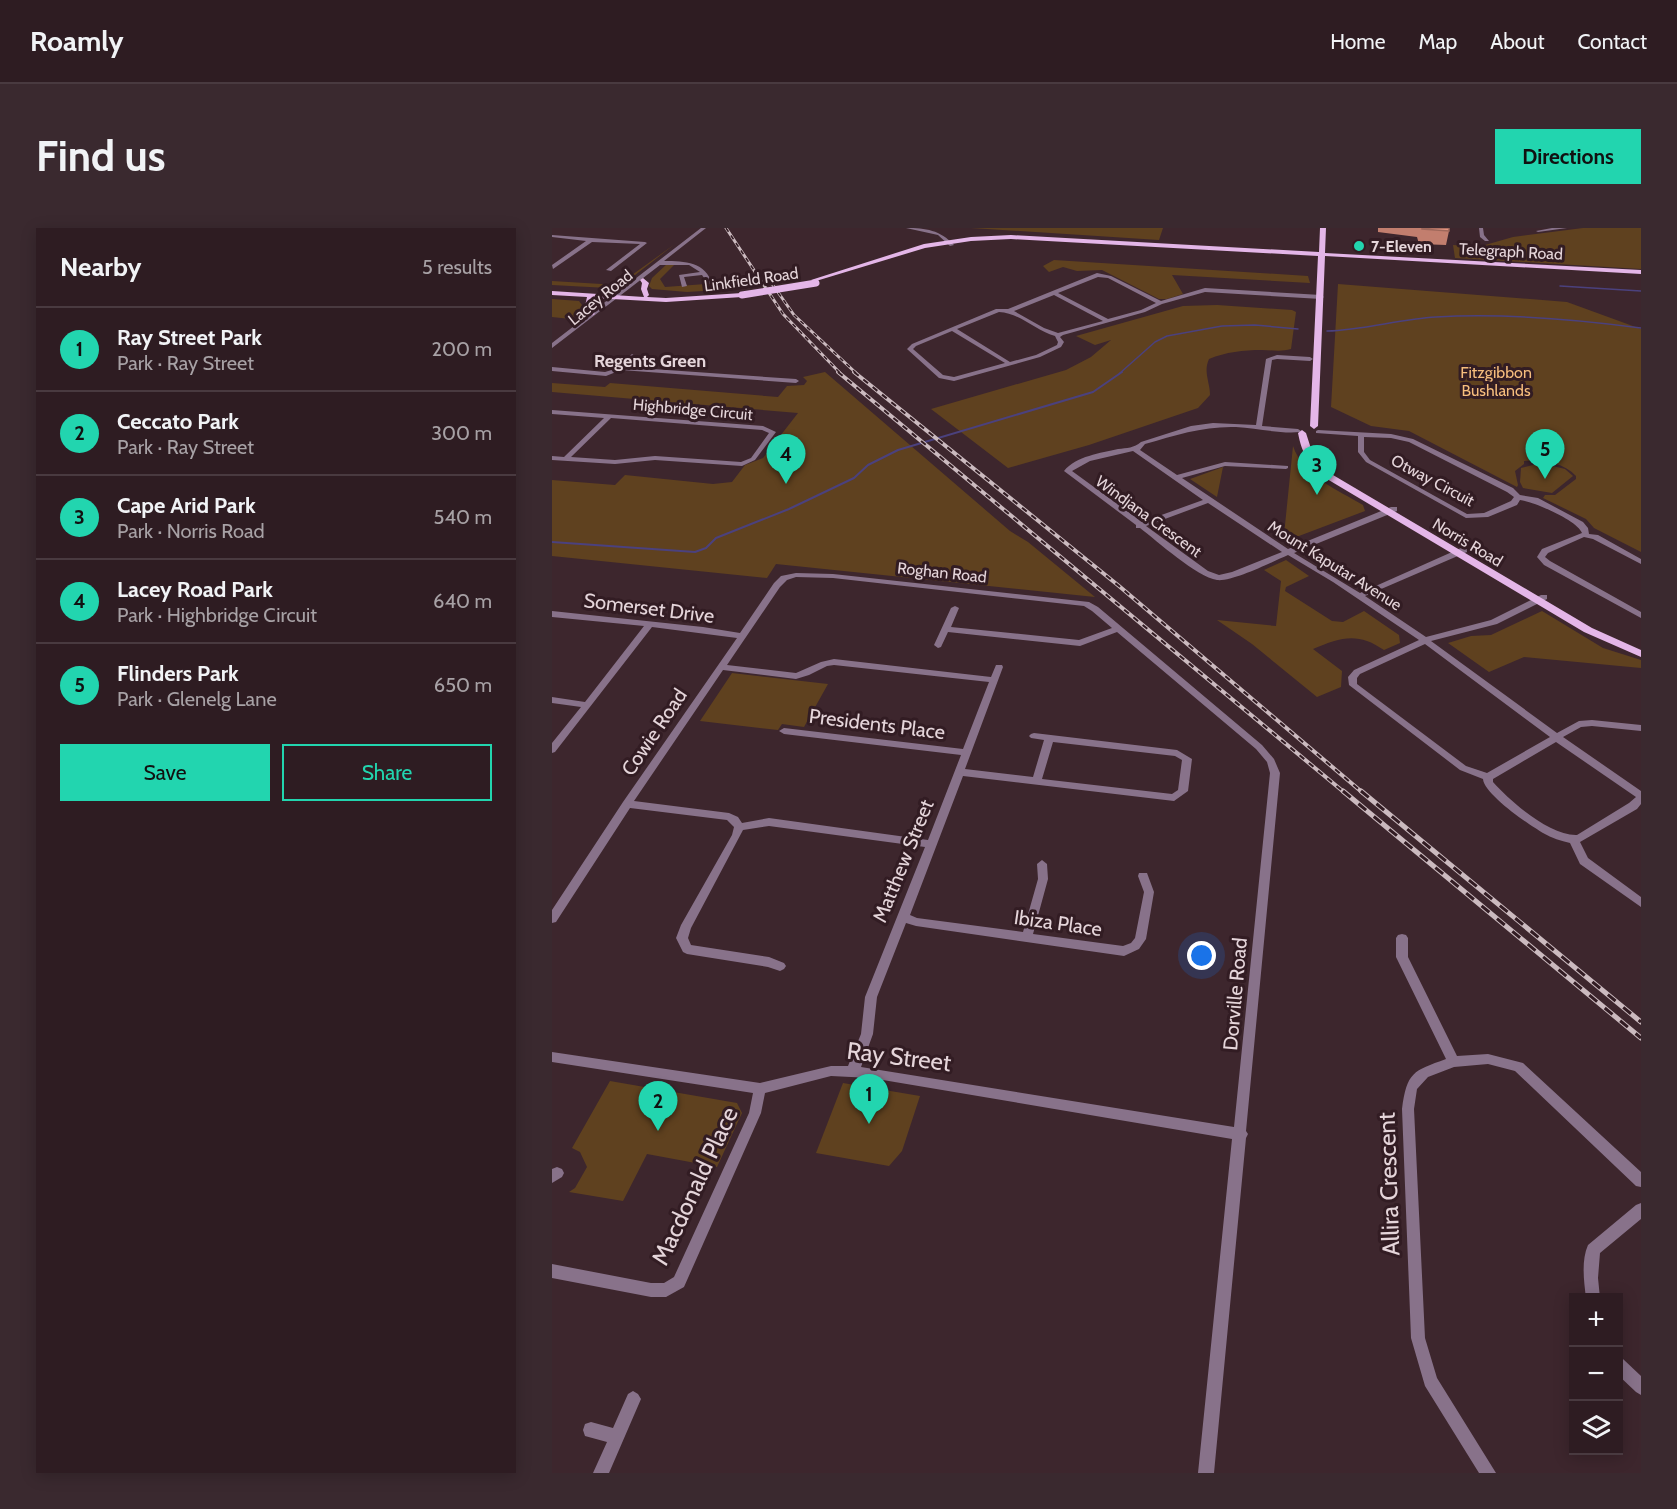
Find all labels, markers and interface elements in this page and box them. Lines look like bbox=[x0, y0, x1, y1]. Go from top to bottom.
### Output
text: Roamly bbox=[30, 24, 124, 58]
text: Home bbox=[1330, 29, 1386, 54]
text: Map bbox=[1419, 29, 1457, 54]
text: About bbox=[1490, 29, 1544, 54]
text: Contact bbox=[1577, 29, 1647, 54]
button: Directions bbox=[1495, 129, 1641, 184]
text: Find us bbox=[36, 130, 165, 182]
place label: 7-Eleven bbox=[1371, 237, 1432, 256]
marker: 7-Eleven bbox=[1352, 239, 1366, 253]
street label: Telegraph Road bbox=[1459, 239, 1563, 264]
text: Nearby bbox=[60, 251, 141, 283]
text: 5 results bbox=[422, 255, 492, 279]
street label: Linkfield Road bbox=[703, 263, 800, 296]
street label: Lacey Road bbox=[564, 266, 636, 329]
text: Ray Street Park bbox=[117, 324, 262, 351]
text: 1 bbox=[76, 337, 83, 361]
text: 200 m bbox=[432, 337, 492, 361]
district label: Regents Green bbox=[594, 350, 706, 372]
text: Park · Ray Street bbox=[117, 351, 254, 375]
park label: Fitzgibbon Bushlands bbox=[1460, 363, 1532, 400]
street label: Highbridge Circuit bbox=[632, 395, 754, 424]
text: Ceccato Park bbox=[117, 408, 239, 435]
text: 2 bbox=[74, 421, 85, 445]
text: 300 m bbox=[431, 421, 492, 445]
pin: 5 bbox=[1526, 430, 1564, 479]
pin: 4 bbox=[766, 434, 806, 484]
text: Park · Ray Street bbox=[117, 435, 254, 459]
pin: 3 bbox=[1298, 446, 1336, 495]
street label: Otway Circuit bbox=[1388, 451, 1478, 511]
street label: Windjana Crescent bbox=[1092, 472, 1206, 562]
text: Cape Arid Park bbox=[117, 492, 256, 519]
text: 3 bbox=[74, 505, 85, 529]
text: 540 m bbox=[434, 505, 492, 529]
street label: Norris Road bbox=[1429, 514, 1506, 571]
street label: Mount Kaputar Avenue bbox=[1264, 516, 1405, 614]
text: Park · Norris Road bbox=[117, 519, 265, 543]
street label: Roghan Road bbox=[896, 558, 988, 587]
text: Lacey Road Park bbox=[117, 576, 273, 603]
street label: Somerset Drive bbox=[582, 588, 716, 628]
text: 4 bbox=[73, 589, 86, 613]
text: 640 m bbox=[433, 589, 492, 613]
text: Park · Highbridge Circuit bbox=[117, 603, 317, 627]
text: Flinders Park bbox=[117, 660, 239, 687]
text: 5 bbox=[74, 673, 85, 697]
text: 650 m bbox=[434, 673, 492, 697]
street label: Cowie Road bbox=[616, 684, 692, 780]
text: Park · Glenelg Lane bbox=[117, 687, 277, 711]
street label: Presidents Place bbox=[808, 704, 946, 744]
button: Save bbox=[60, 744, 270, 801]
button: Share bbox=[282, 744, 492, 801]
street label: Matthew Street bbox=[867, 796, 939, 926]
street label: Ibiza Place bbox=[1012, 905, 1104, 941]
street label: Dorville Road bbox=[1218, 937, 1252, 1051]
your location bbox=[1187, 941, 1216, 970]
street label: Ray Street bbox=[845, 1036, 953, 1077]
pin: 1 bbox=[850, 1074, 888, 1124]
pin: 2 bbox=[638, 1082, 678, 1131]
street label: Macdonald Place bbox=[645, 1102, 744, 1269]
street label: Allira Crescent bbox=[1371, 1112, 1406, 1256]
map controls bbox=[1569, 1293, 1623, 1455]
button: + bbox=[1569, 1293, 1623, 1347]
button: − bbox=[1569, 1347, 1623, 1401]
button: layers bbox=[1569, 1401, 1623, 1455]

